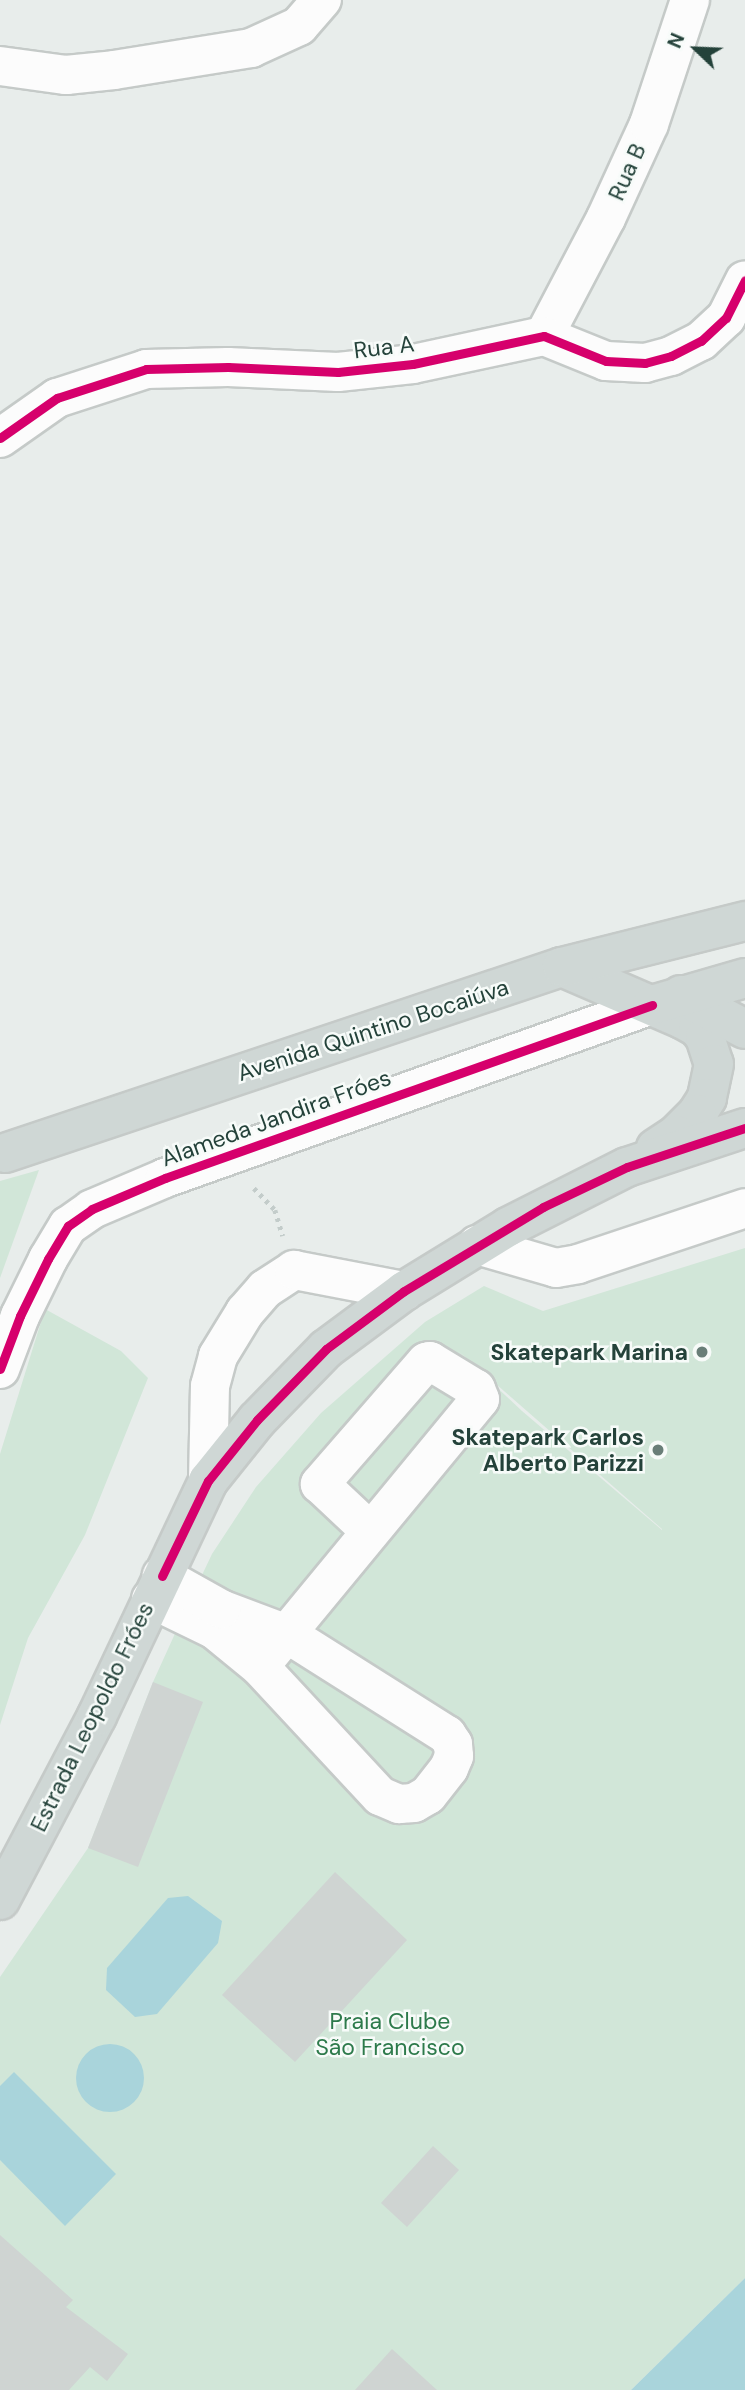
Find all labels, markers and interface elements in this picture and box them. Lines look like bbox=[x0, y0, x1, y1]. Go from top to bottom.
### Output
north arrow bbox=[661, 14, 731, 84]
text: N bbox=[662, 29, 690, 52]
street label: Rua B bbox=[602, 139, 652, 205]
street label: Rua A bbox=[352, 330, 416, 364]
street label: Avenida Quintino Bocaiúva bbox=[234, 973, 512, 1087]
street label: Alameda Jandira Fróes bbox=[157, 1064, 395, 1172]
place label: Skatepark Marina bbox=[491, 1338, 688, 1366]
marker: Skatepark Marina bbox=[694, 1344, 710, 1360]
place label: Skatepark Carlos Alberto Parizzi bbox=[451, 1423, 644, 1477]
marker: Skatepark Carlos Alberto Parizzi bbox=[650, 1442, 666, 1458]
street label: Estrada Leopoldo Fróes bbox=[24, 1598, 160, 1836]
park label: Praia Clube São Francisco bbox=[315, 2007, 465, 2061]

